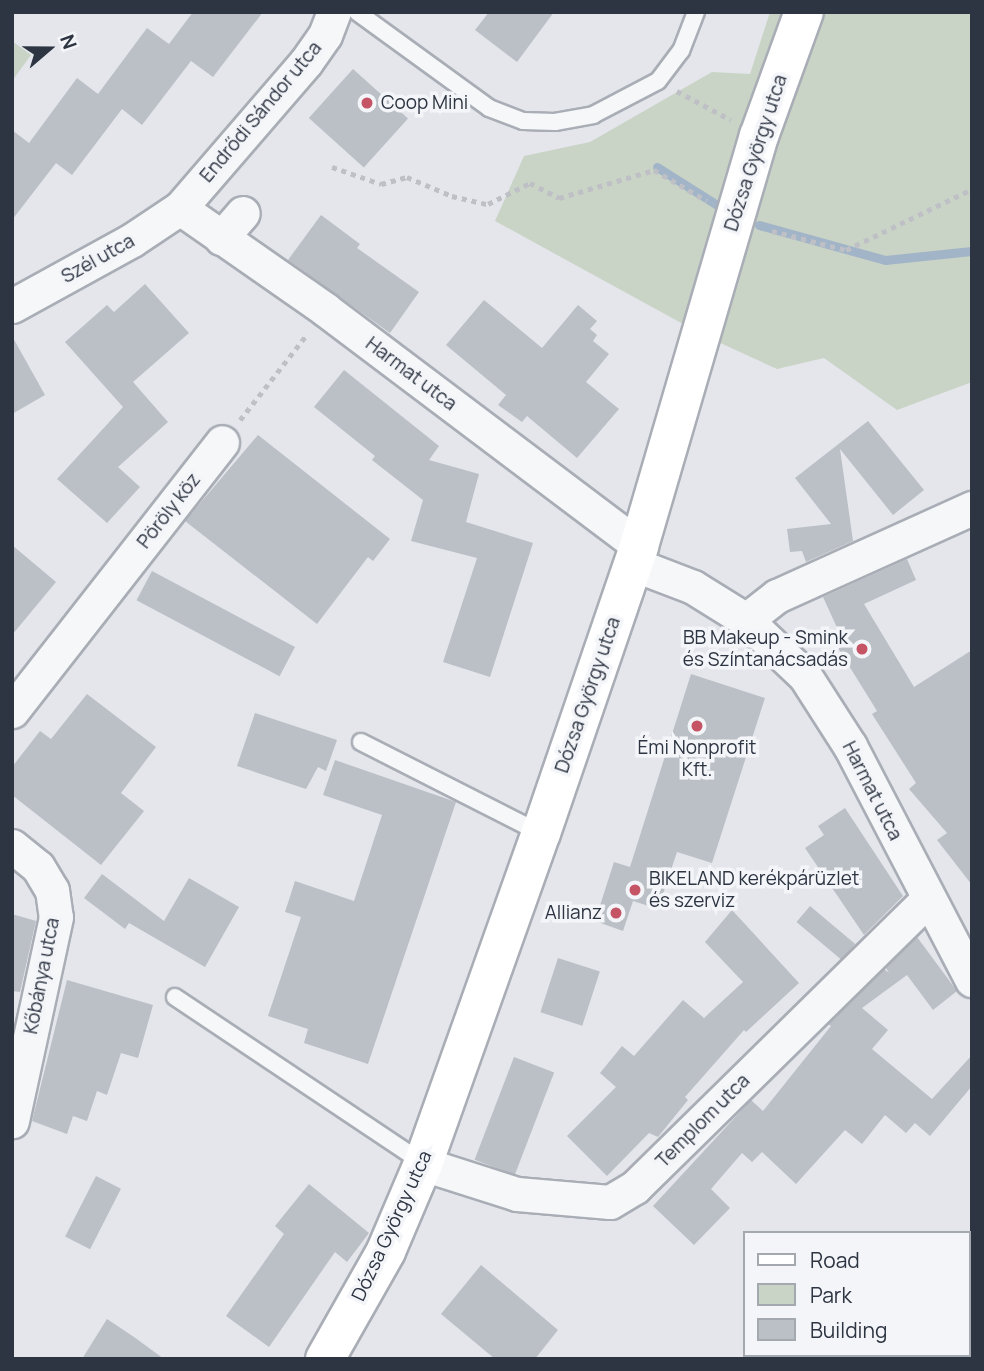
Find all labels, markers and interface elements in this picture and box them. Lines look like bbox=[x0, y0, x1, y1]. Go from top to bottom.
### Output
north arrow bbox=[14, 14, 84, 84]
text: N bbox=[54, 31, 83, 53]
street label: Endrődi Sándor utca bbox=[195, 37, 327, 187]
street label: Dózsa György utca bbox=[720, 72, 792, 234]
place label: Coop Mini bbox=[381, 92, 468, 114]
marker: Coop Mini bbox=[359, 95, 375, 111]
street label: Szél utca bbox=[57, 230, 139, 288]
street label: Harmat utca bbox=[361, 332, 461, 416]
street label: Pöröly köz bbox=[133, 469, 205, 553]
street label: Dózsa György utca bbox=[551, 614, 625, 776]
place label: BB Makeup - Smink és Színtanácsadás bbox=[683, 627, 848, 671]
marker: BB Makeup - Smink és Színtanácsadás bbox=[854, 641, 870, 657]
marker: Émi Nonprofit Kft. bbox=[689, 718, 705, 734]
place label: Émi Nonprofit Kft. bbox=[638, 737, 756, 781]
street label: Harmat utca bbox=[837, 738, 907, 844]
place label: BIKELAND kerékpárüzlet és szerviz bbox=[649, 868, 859, 912]
marker: BIKELAND kerékpárüzlet és szerviz bbox=[627, 882, 643, 898]
place label: Allianz bbox=[545, 902, 602, 924]
marker: Allianz bbox=[608, 905, 624, 921]
street label: Kőbánya utca bbox=[20, 916, 64, 1036]
street label: Templom utca bbox=[651, 1069, 755, 1173]
street label: Dózsa György utca bbox=[347, 1147, 437, 1305]
legend bbox=[743, 1231, 970, 1357]
text: Road bbox=[810, 1246, 860, 1274]
text: Park bbox=[810, 1281, 852, 1309]
text: Building bbox=[810, 1316, 887, 1344]

